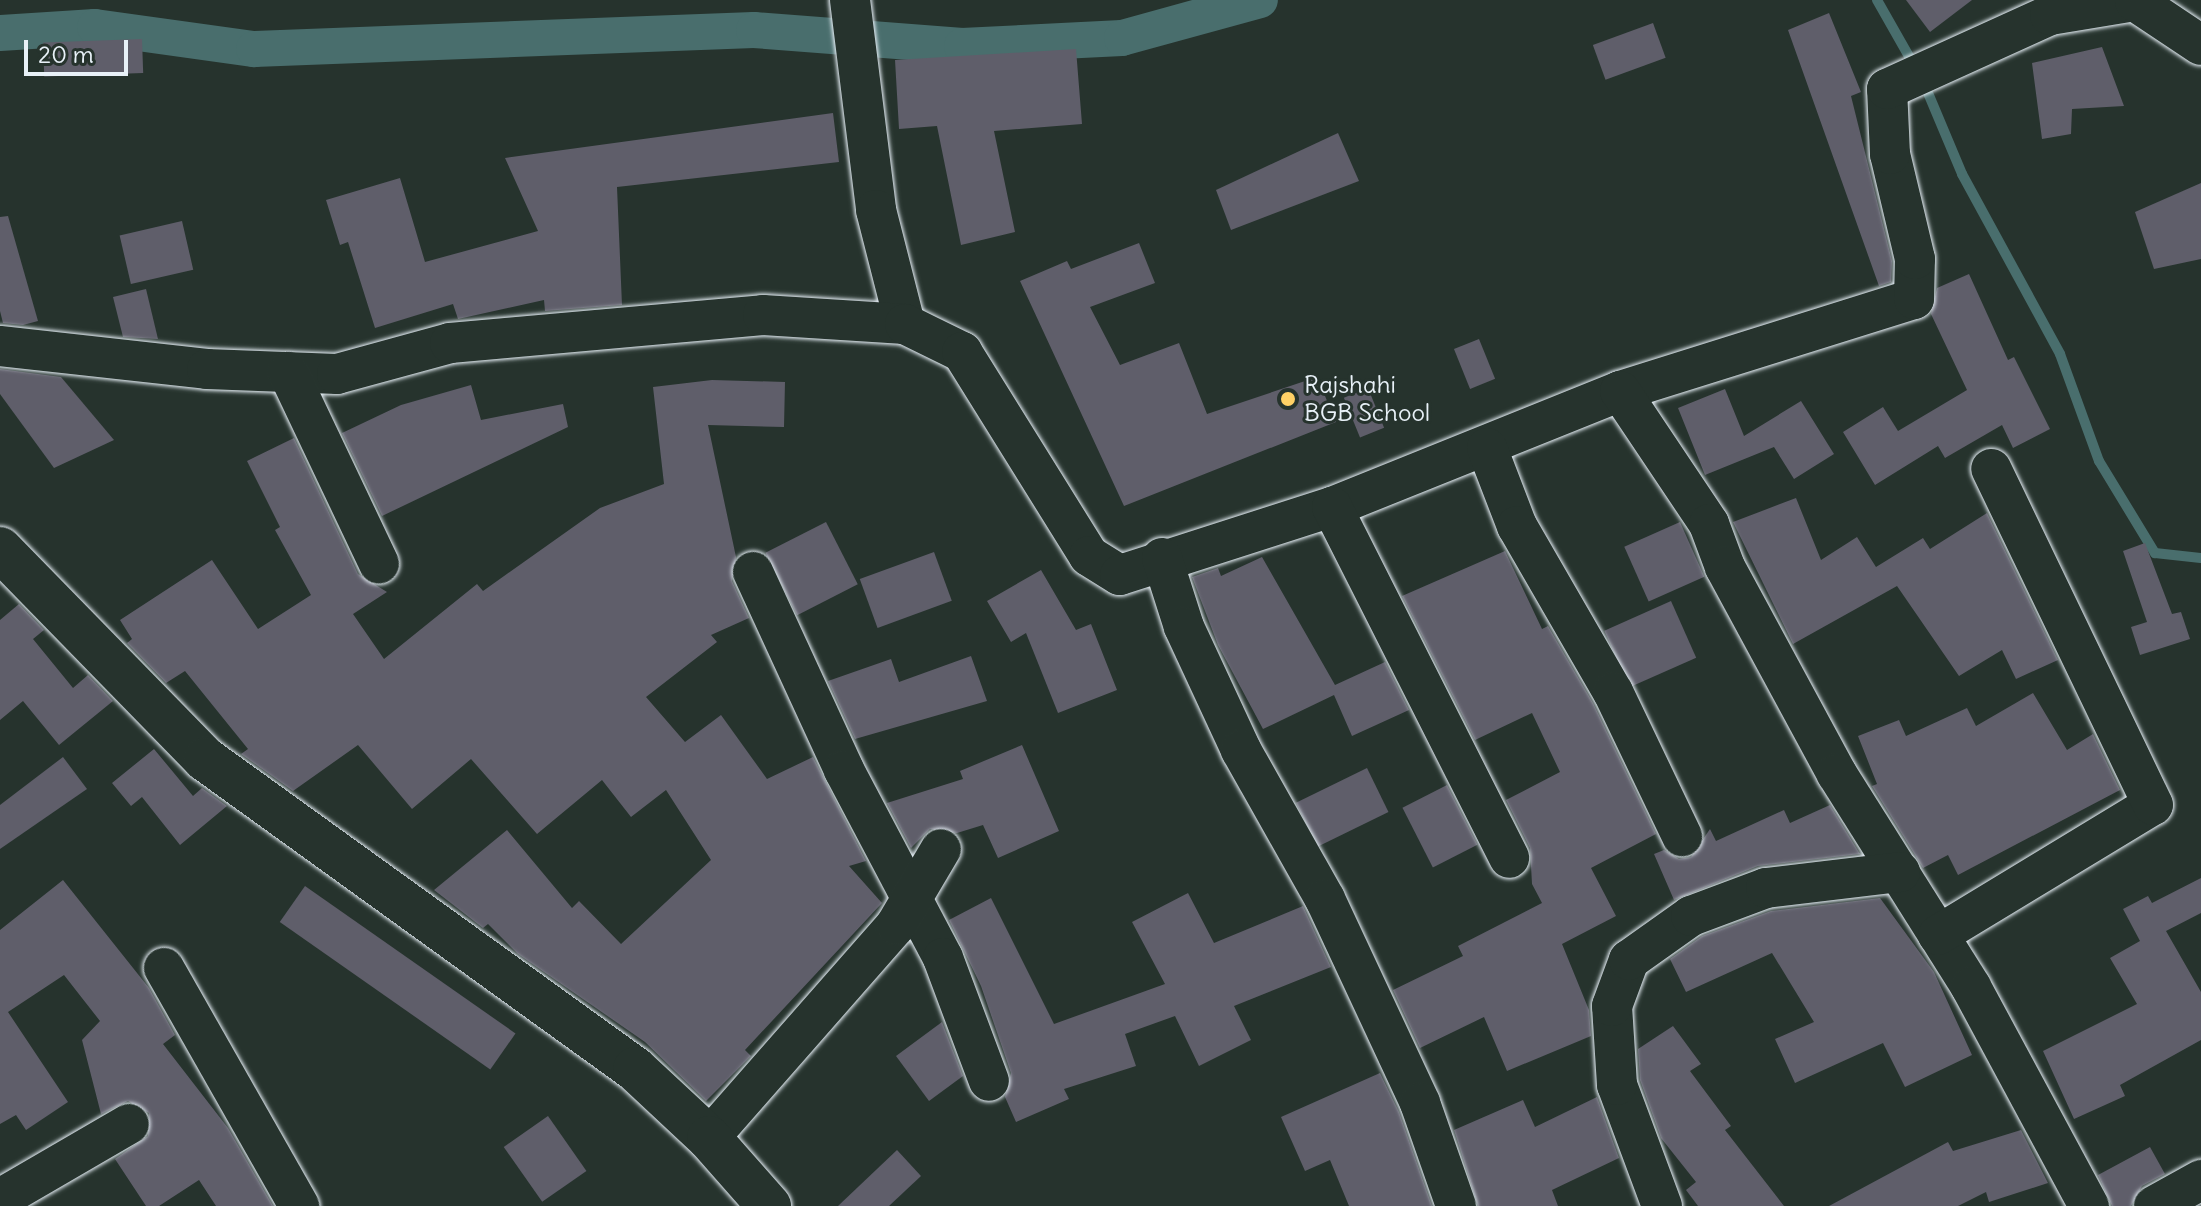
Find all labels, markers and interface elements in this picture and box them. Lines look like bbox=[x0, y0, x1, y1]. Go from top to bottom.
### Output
scale bar bbox=[28, 24, 132, 74]
text: 20 m bbox=[38, 39, 94, 69]
place label: Rajshahi BGB School bbox=[1304, 371, 1430, 427]
marker: Rajshahi BGB School bbox=[1279, 390, 1297, 408]

